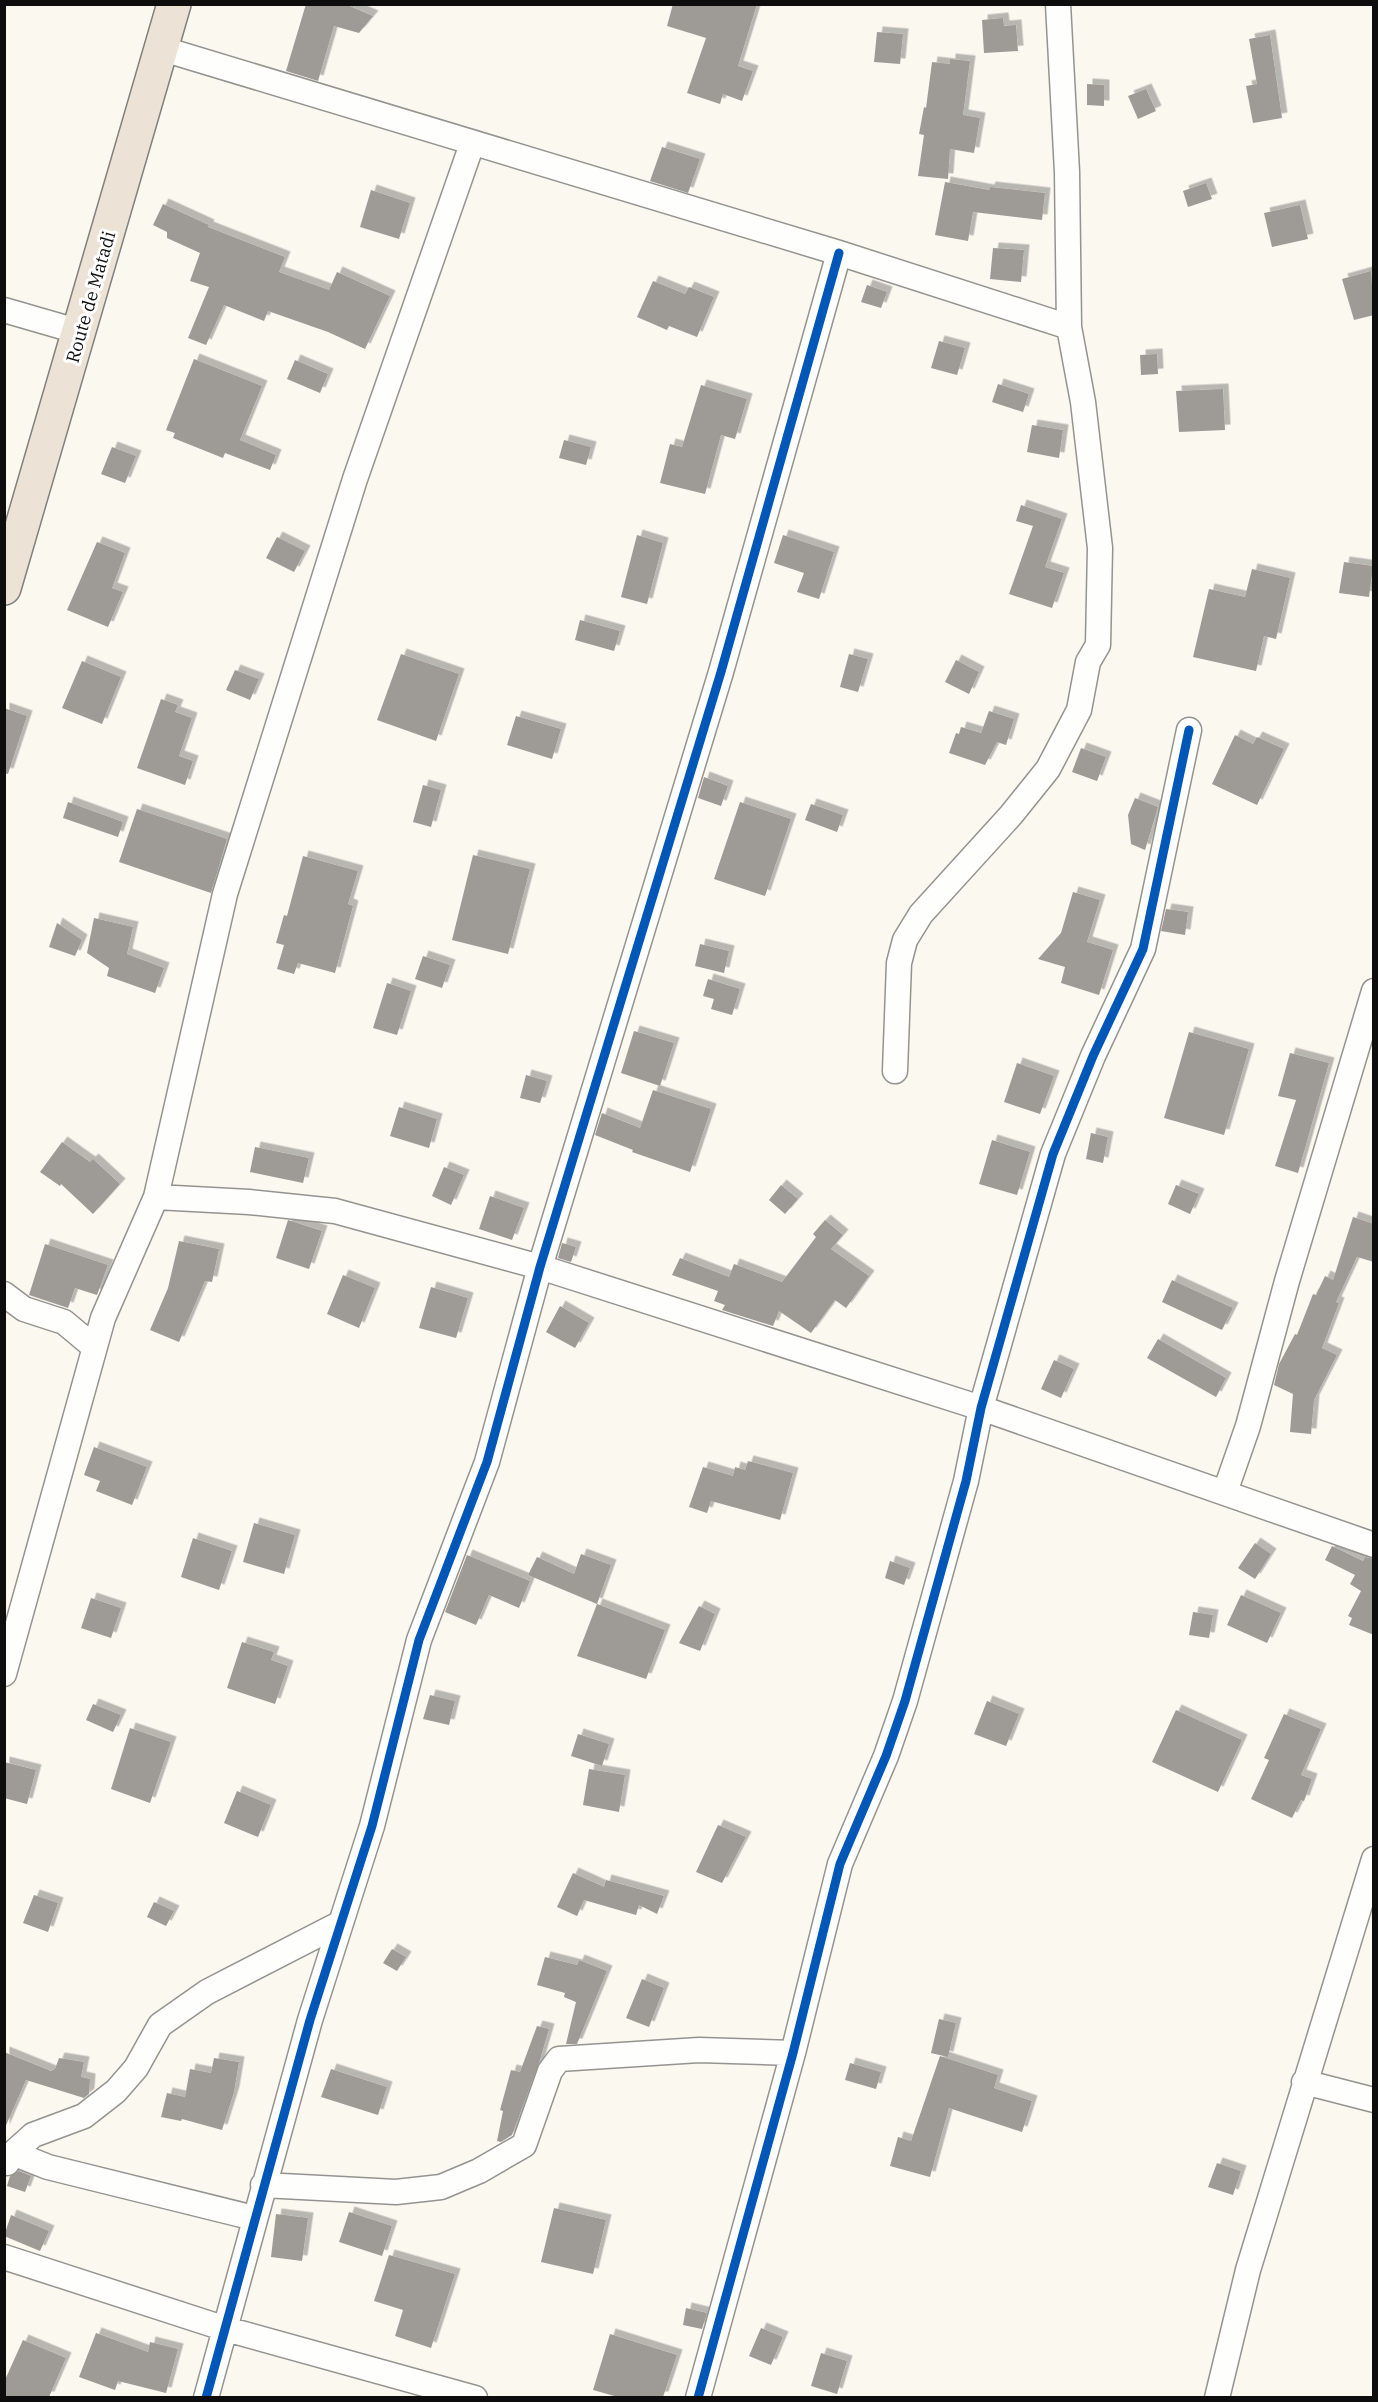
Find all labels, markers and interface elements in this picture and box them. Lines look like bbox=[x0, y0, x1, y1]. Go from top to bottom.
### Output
street label: Route de Matadi bbox=[61, 228, 120, 366]

